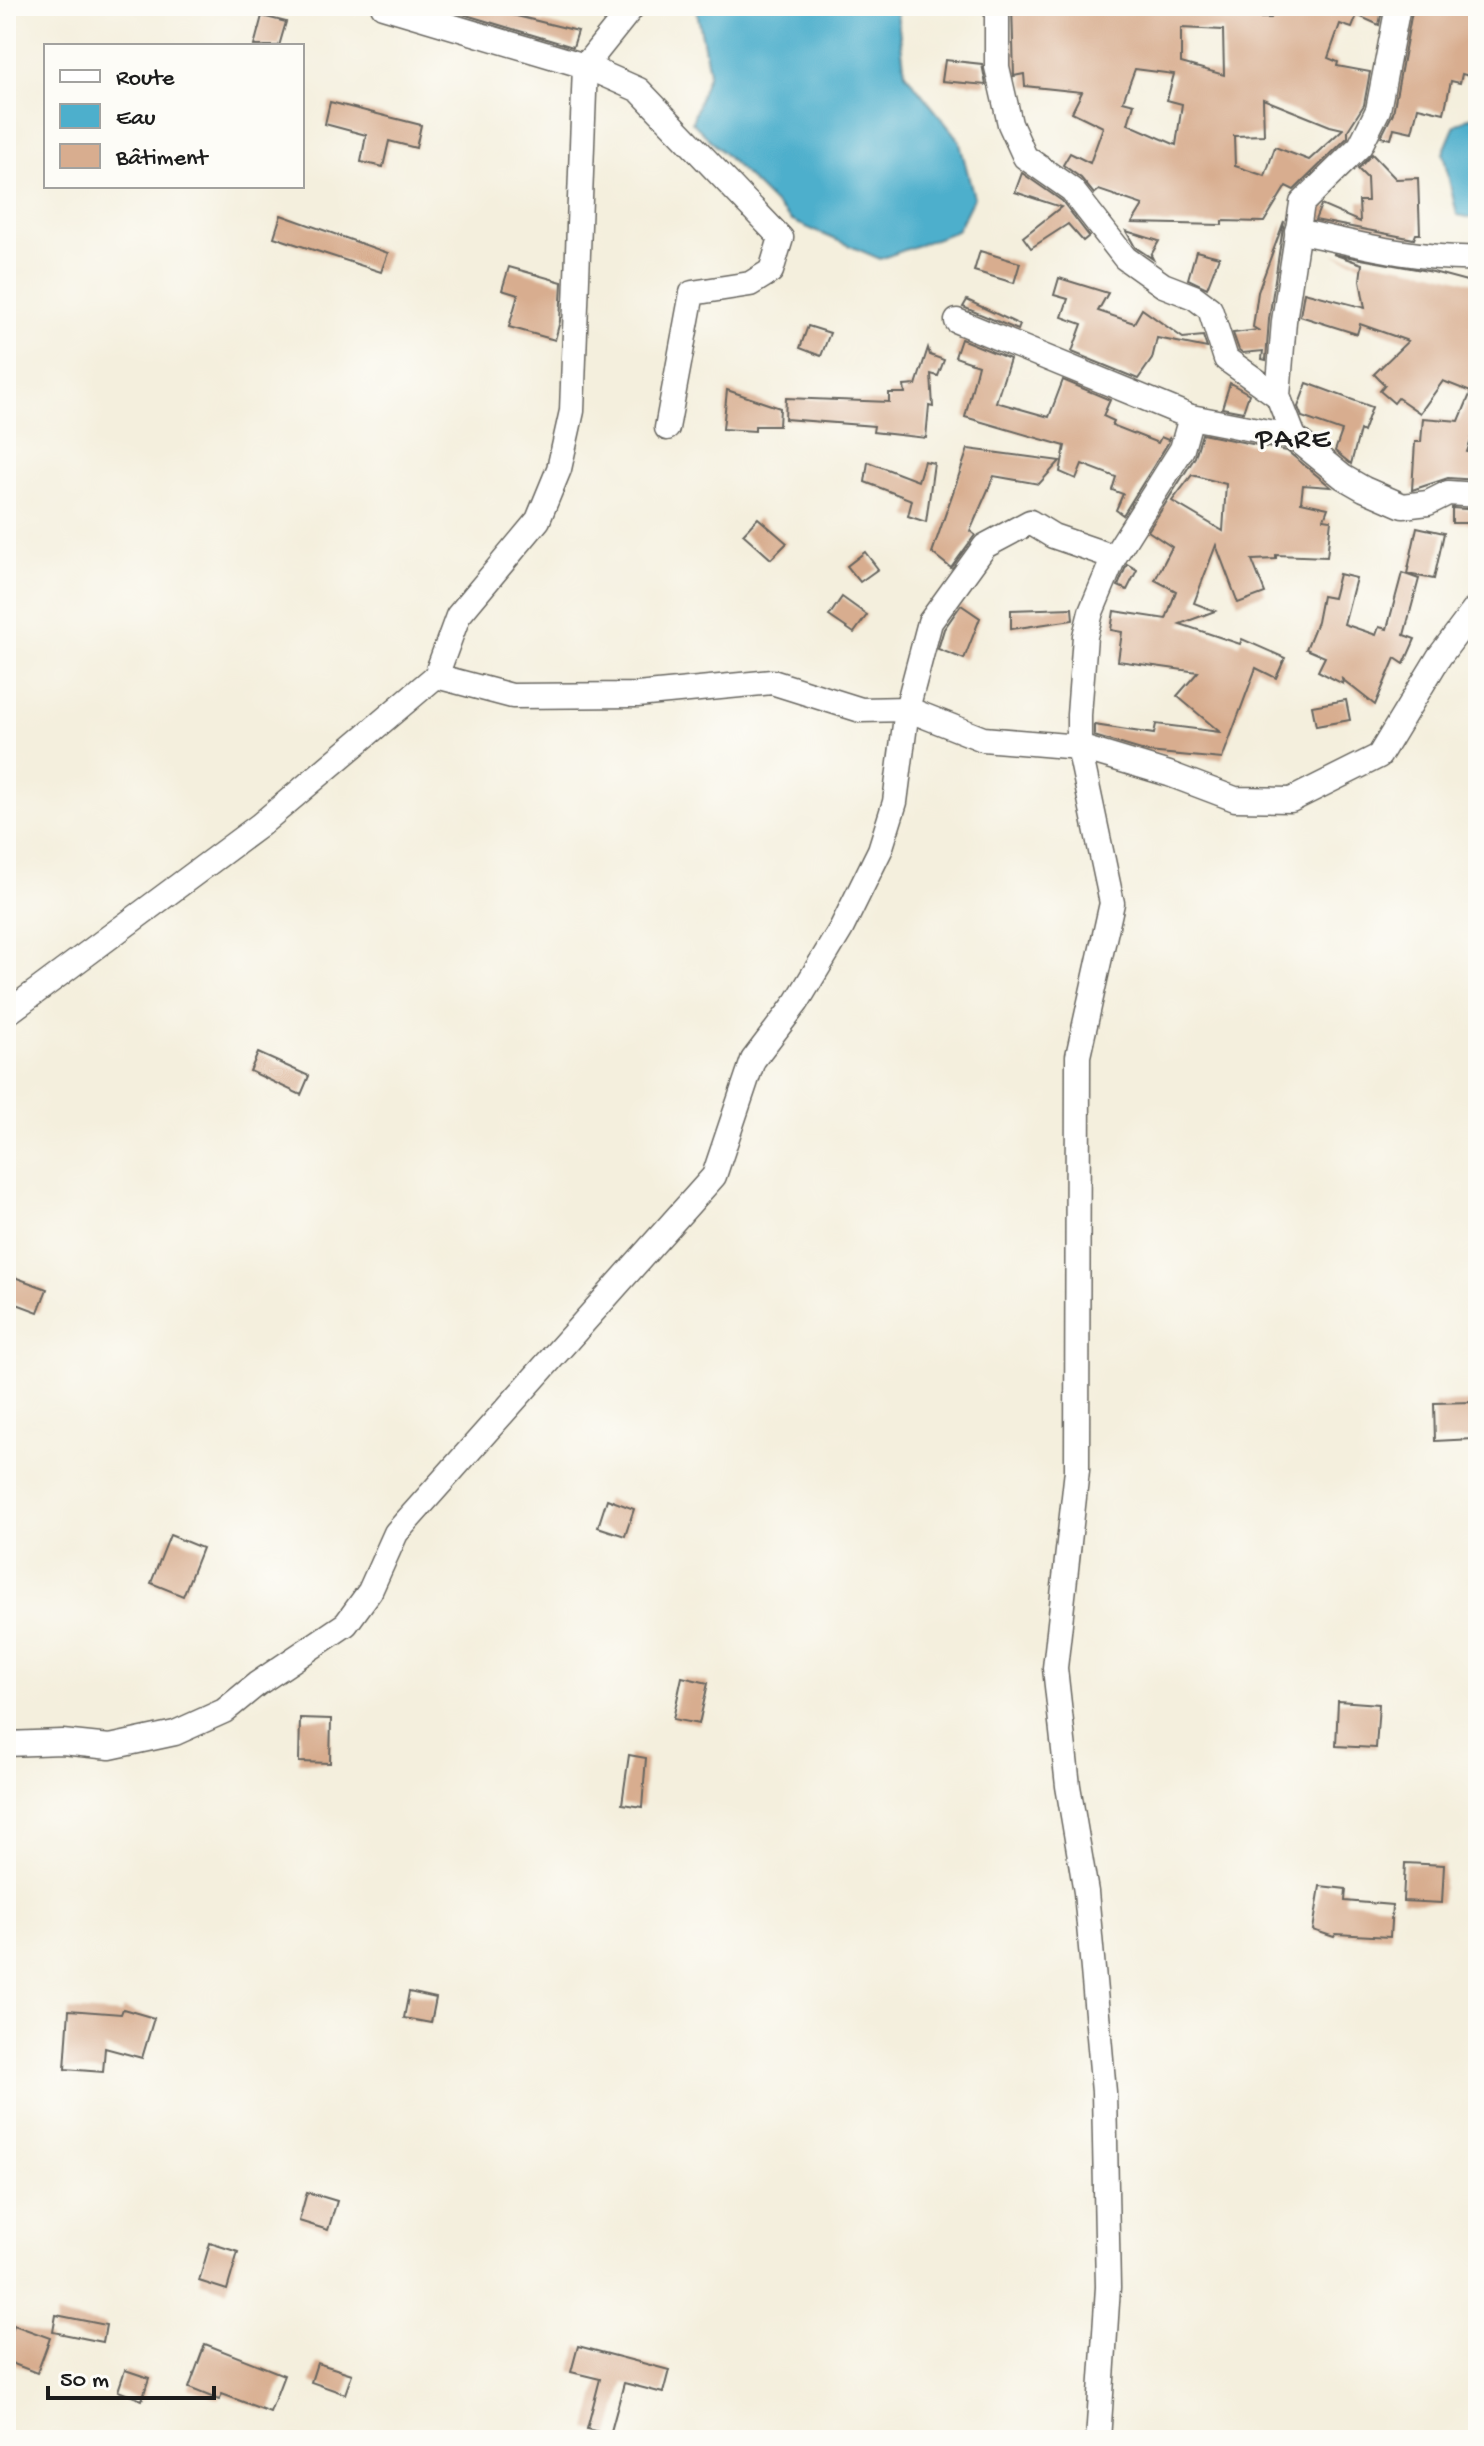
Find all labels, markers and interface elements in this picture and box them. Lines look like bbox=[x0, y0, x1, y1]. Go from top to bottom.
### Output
legend bbox=[44, 44, 304, 188]
text: Route bbox=[116, 65, 175, 94]
text: Eau bbox=[116, 105, 156, 134]
text: Bâtiment bbox=[115, 145, 209, 174]
district label: PARE bbox=[1255, 424, 1332, 459]
scale bar bbox=[48, 2350, 214, 2400]
text: 50 m bbox=[60, 2367, 109, 2396]

